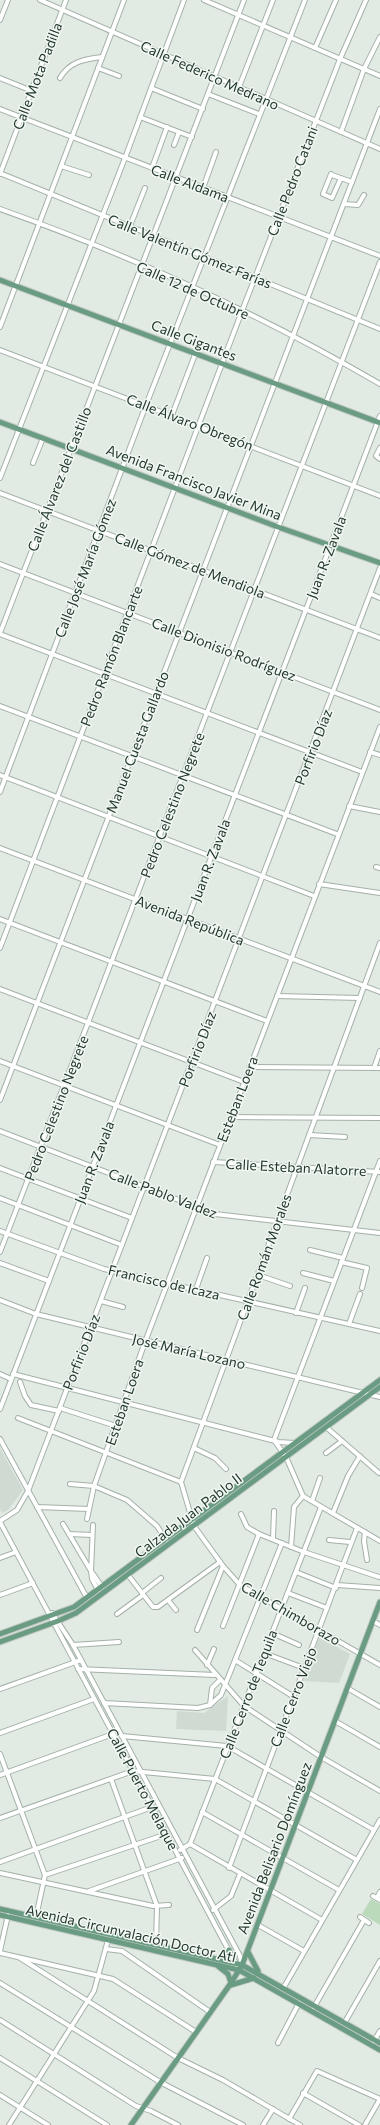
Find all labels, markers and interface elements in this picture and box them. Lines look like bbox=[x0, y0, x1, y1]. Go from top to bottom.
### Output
street label: Calle Mota Padilla bbox=[9, 20, 65, 132]
street label: Calle Federico Medrano bbox=[138, 37, 282, 113]
street label: Calle Pedro Catani bbox=[263, 124, 321, 238]
street label: Calle Aldama bbox=[149, 160, 231, 206]
street label: Calle Valentín Gómez Farías bbox=[106, 210, 274, 292]
street label: Calle 12 de Octubre bbox=[134, 258, 252, 322]
street label: Calle Gigantes bbox=[149, 316, 239, 364]
street label: Calle Álvaro Obregón bbox=[124, 390, 256, 454]
street label: Calle Álvarez del Castillo bbox=[24, 404, 94, 554]
street label: Avenida Francisco Javier Mina bbox=[104, 441, 284, 523]
street label: Calle José María Gómez bbox=[51, 496, 119, 640]
street label: Juan R. Zavala bbox=[302, 513, 350, 601]
street label: Calle Gómez de Mendiola bbox=[112, 528, 268, 602]
street label: Pedro Ramón Blancarte bbox=[76, 583, 146, 729]
street label: Calle Dionisio Rodríguez bbox=[149, 614, 299, 684]
street label: Manuel Cuesta Gallardo bbox=[102, 669, 172, 815]
street label: Porfirio Díaz bbox=[291, 707, 335, 787]
street label: Pedro Celestino Negrete bbox=[136, 730, 208, 880]
street label: Juan R. Zavala bbox=[186, 816, 234, 904]
street label: Avenida República bbox=[133, 891, 247, 949]
street label: Porfirio Díaz bbox=[175, 1009, 219, 1089]
street label: Pedro Celestino Negrete bbox=[20, 1033, 92, 1183]
street label: Esteban Loera bbox=[213, 1054, 261, 1144]
street label: Juan R. Zavala bbox=[70, 1118, 118, 1206]
street label: Calle Esteban Alatorre bbox=[225, 1155, 367, 1179]
street label: Calle Pablo Valdez bbox=[106, 1164, 220, 1222]
street label: Calle Román Morales bbox=[233, 1191, 295, 1323]
street label: Francisco de Icaza bbox=[107, 1261, 221, 1303]
street label: Porfirio Díaz bbox=[59, 1312, 103, 1392]
street label: José María Lozano bbox=[131, 1330, 247, 1372]
street label: Esteban Loera bbox=[101, 1356, 147, 1448]
street label: Calzada Juan Pablo II bbox=[131, 1469, 245, 1561]
street label: Calle Chimborazo bbox=[238, 1578, 344, 1648]
street label: Calle Cerro de Tequila bbox=[216, 1627, 280, 1761]
street label: Calle Cerro Viejo bbox=[266, 1645, 320, 1749]
street label: Calle Puerto Melaque bbox=[104, 1725, 182, 1853]
street label: Avenida Belisario Domínguez bbox=[233, 1760, 315, 1936]
street label: Avenida Circunvalación Doctor Atl bbox=[24, 1900, 238, 1966]

